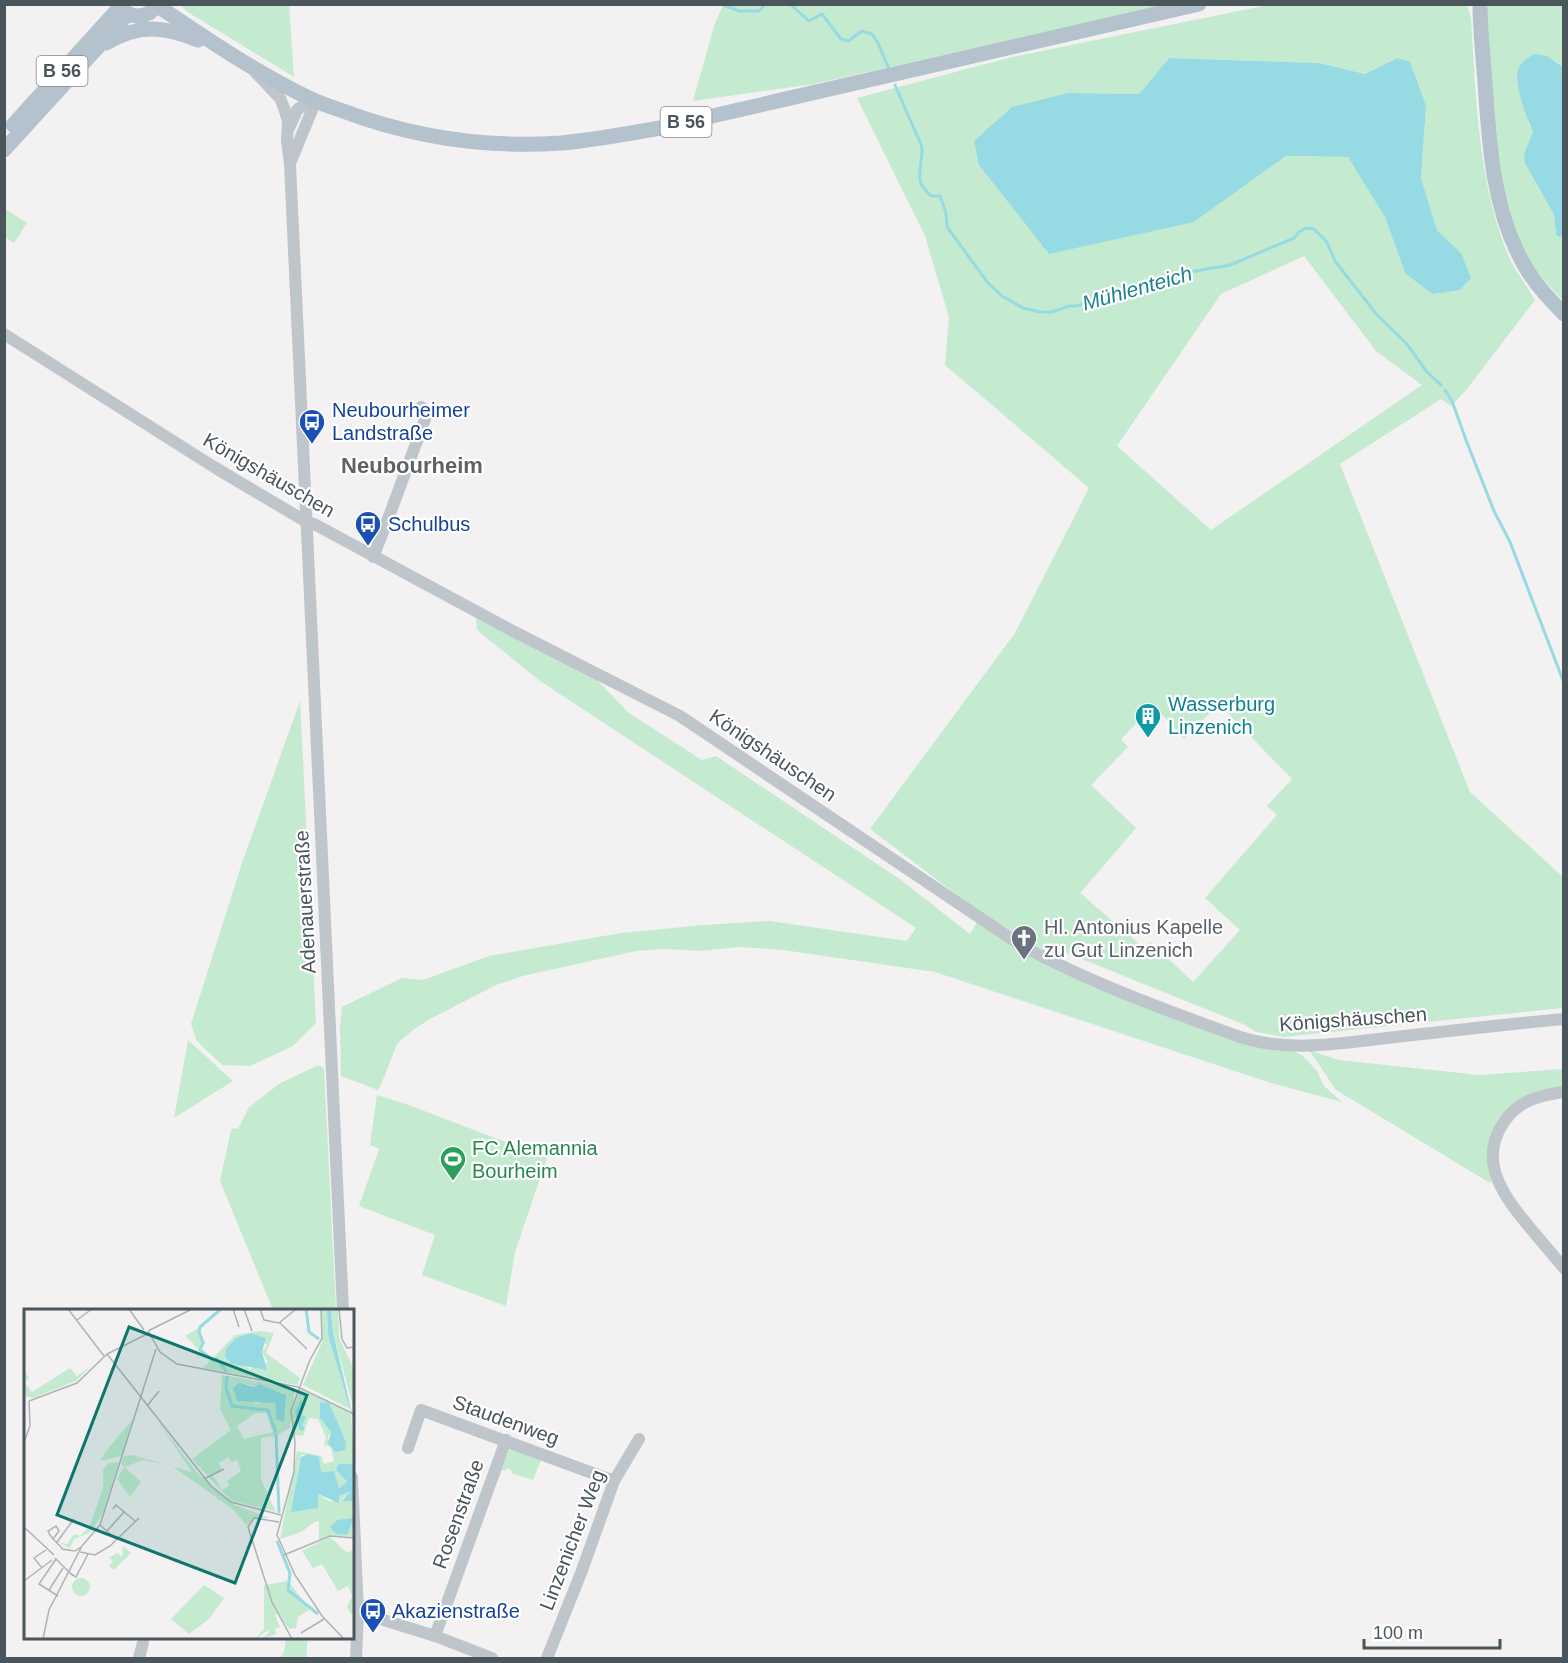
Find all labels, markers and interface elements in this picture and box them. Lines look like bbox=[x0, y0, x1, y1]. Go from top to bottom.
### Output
road number: B 56 bbox=[36, 56, 88, 86]
road number: B 56 bbox=[660, 107, 712, 137]
water label: Mühlenteich bbox=[1079, 261, 1195, 315]
place label: Neubourheimer Landstraße bbox=[332, 399, 470, 444]
bus stop icon: Neubourheimer Landstraße bbox=[297, 407, 327, 445]
street label: Königshäuschen bbox=[199, 429, 339, 521]
district label: Neubourheim bbox=[341, 453, 483, 478]
bus stop icon: Schulbus bbox=[353, 509, 383, 547]
place label: Schulbus bbox=[388, 513, 470, 535]
place label: Wasserburg Linzenich bbox=[1168, 693, 1275, 738]
building icon: Wasserburg Linzenich bbox=[1133, 701, 1163, 739]
street label: Königshäuschen bbox=[706, 705, 840, 805]
street label: Adenauerstraße bbox=[290, 830, 320, 974]
place label: Hl. Antonius Kapelle zu Gut Linzenich bbox=[1044, 916, 1223, 961]
church icon: Hl. Antonius Kapelle zu Gut Linzenich bbox=[1009, 923, 1039, 961]
street label: Königshäuschen bbox=[1278, 1003, 1428, 1035]
place label: FC Alemannia Bourheim bbox=[472, 1137, 598, 1182]
sports icon: FC Alemannia Bourheim bbox=[438, 1144, 468, 1182]
inset map bbox=[24, 1309, 354, 1639]
street label: Staudenweg bbox=[450, 1391, 562, 1449]
street label: Rosenstraße bbox=[428, 1456, 488, 1572]
street label: Linzenicher Weg bbox=[535, 1467, 609, 1613]
bus stop icon: Akazienstraße bbox=[358, 1596, 388, 1634]
place label: Akazienstraße bbox=[392, 1600, 520, 1622]
scale bar bbox=[1364, 1612, 1500, 1650]
text: 100 m bbox=[1373, 1623, 1423, 1643]

